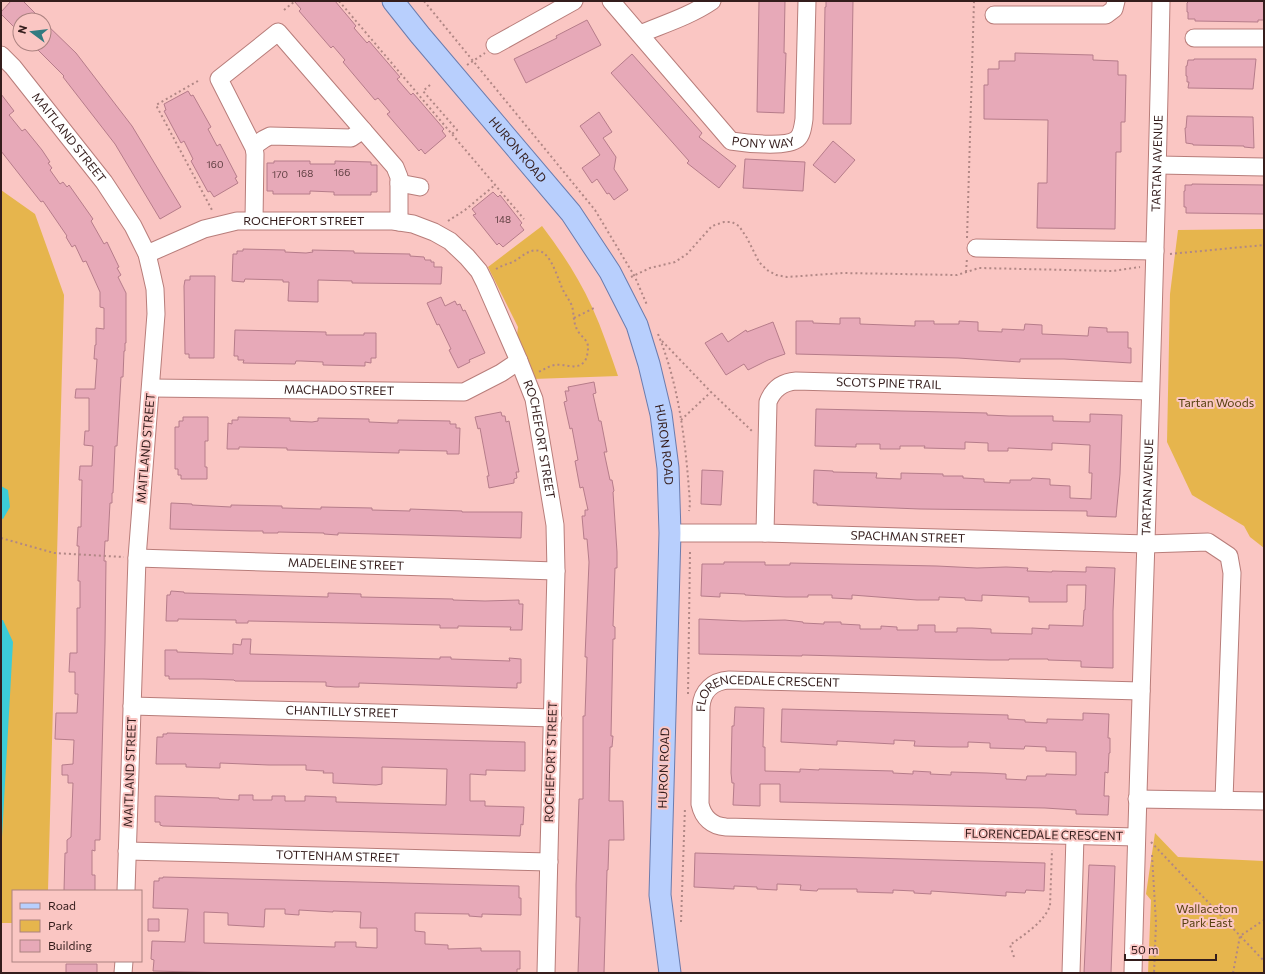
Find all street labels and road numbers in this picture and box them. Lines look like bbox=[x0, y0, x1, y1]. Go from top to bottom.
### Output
street label: MAITLAND STREET bbox=[30, 89, 110, 185]
street label: HURON ROAD bbox=[487, 114, 550, 185]
street label: TARTAN AVENUE bbox=[1148, 115, 1165, 212]
street label: PONY WAY bbox=[731, 133, 797, 150]
street label: ROCHEFORT STREET bbox=[243, 213, 365, 227]
street label: SCOTS PINE TRAIL bbox=[836, 374, 942, 391]
street label: ROCHEFORT STREET bbox=[521, 377, 559, 500]
street label: MACHADO STREET bbox=[284, 382, 395, 397]
street label: MAITLAND STREET bbox=[133, 392, 157, 504]
street label: HURON ROAD bbox=[653, 403, 677, 485]
street label: TARTAN AVENUE bbox=[1138, 439, 1155, 536]
street label: SPACHMAN STREET bbox=[850, 527, 966, 545]
street label: MADELEINE STREET bbox=[288, 555, 405, 572]
street label: FLORENCEDALE CRESCENT bbox=[693, 672, 840, 712]
street label: ROCHEFORT STREET bbox=[541, 701, 559, 823]
street label: CHANTILLY STREET bbox=[285, 702, 399, 720]
street label: MAITLAND STREET bbox=[120, 716, 138, 828]
street label: HURON ROAD bbox=[655, 727, 671, 809]
street label: FLORENCEDALE CRESCENT bbox=[965, 826, 1124, 842]
street label: TOTTENHAM STREET bbox=[276, 847, 400, 864]

